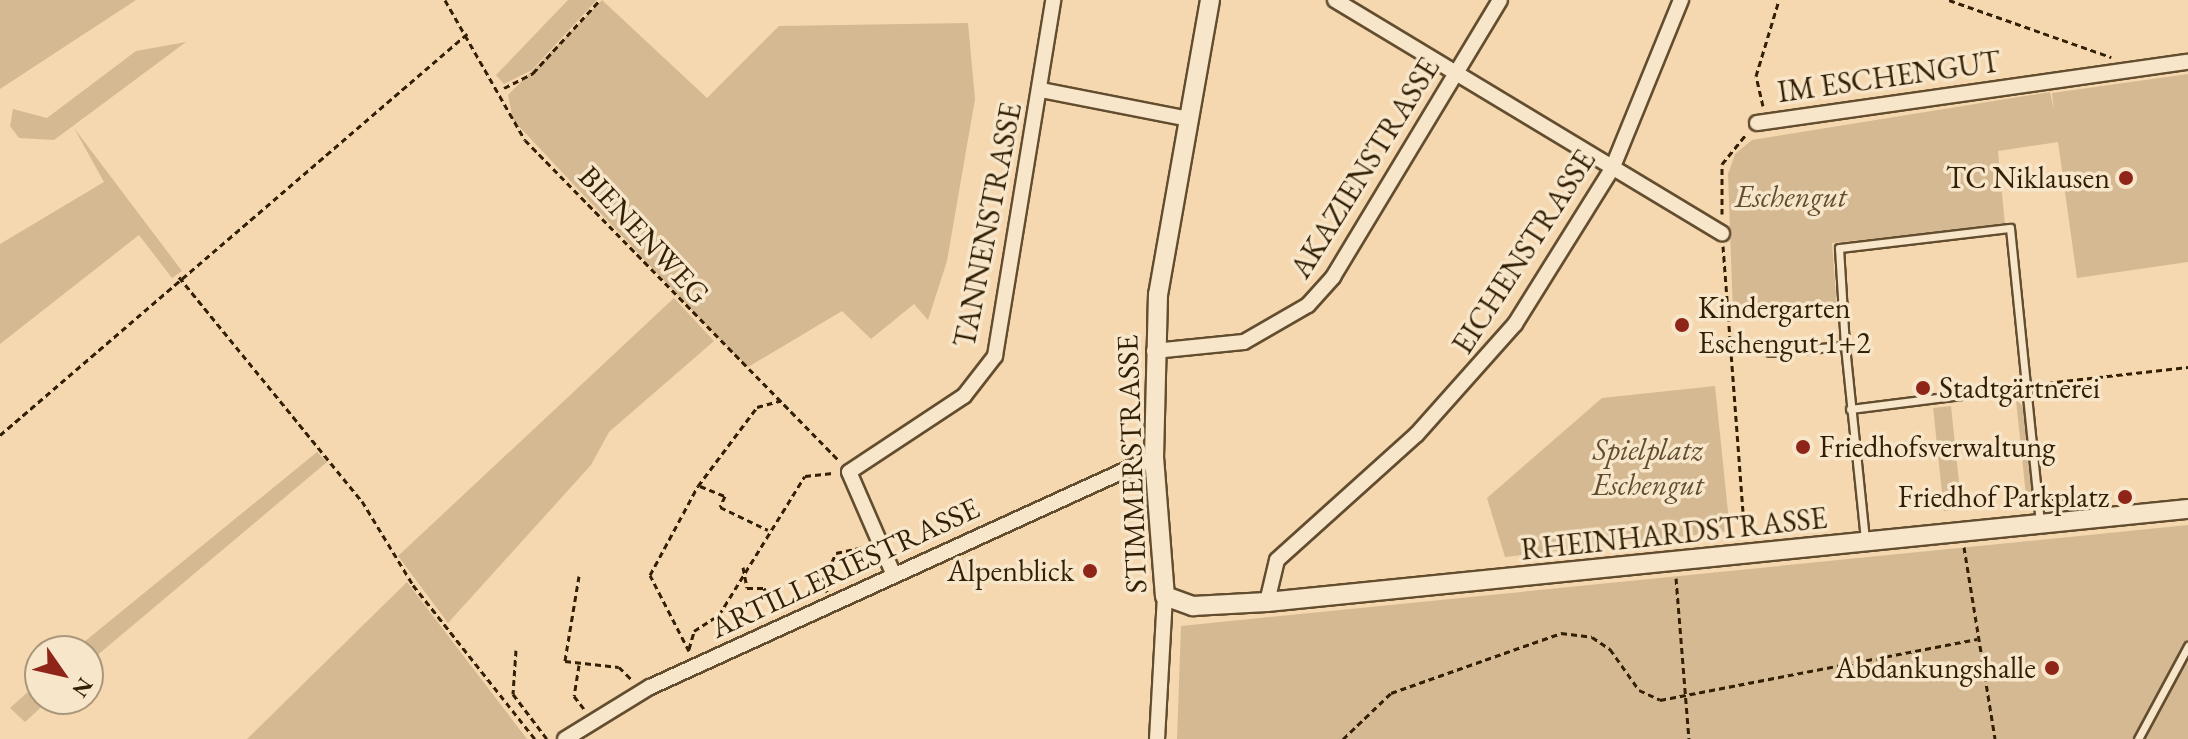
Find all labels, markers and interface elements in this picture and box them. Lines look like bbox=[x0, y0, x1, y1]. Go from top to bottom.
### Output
street label: IM ESCHENGUT bbox=[1775, 44, 2003, 110]
street label: AKAZIENSTRASSE bbox=[1283, 51, 1447, 285]
street label: TANNENSTRASSE bbox=[947, 99, 1029, 351]
street label: EICHENSTRASSE bbox=[1445, 143, 1603, 361]
street label: BIENENWEG bbox=[571, 159, 717, 311]
place label: TC Niklausen bbox=[1946, 160, 2110, 196]
marker: TC Niklausen bbox=[2117, 169, 2135, 187]
park label: Eschengut bbox=[1735, 179, 1847, 215]
place label: Kindergarten Eschengut 1+2 bbox=[1698, 290, 1871, 360]
marker: Kindergarten Eschengut 1+2 bbox=[1673, 316, 1691, 334]
street label: STIMMERSTRASSE bbox=[1109, 334, 1155, 594]
place label: Stadtgärtnerei bbox=[1939, 370, 2100, 406]
marker: Stadtgärtnerei bbox=[1914, 379, 1932, 397]
place label: Friedhofsverwaltung bbox=[1819, 429, 2055, 465]
park label: Spielplatz Eschengut bbox=[1592, 432, 1704, 502]
marker: Friedhofsverwaltung bbox=[1794, 438, 1812, 456]
place label: Friedhof Parkplatz bbox=[1898, 479, 2109, 515]
marker: Friedhof Parkplatz bbox=[2116, 488, 2134, 506]
street label: ARTILLERIESTRASSE bbox=[705, 490, 985, 646]
street label: RHEINHARDSTRASSE bbox=[1519, 500, 1829, 568]
place label: Alpenblick bbox=[947, 553, 1074, 589]
marker: Alpenblick bbox=[1081, 562, 1099, 580]
north arrow bbox=[24, 635, 104, 715]
place label: Abdankungshalle bbox=[1835, 650, 2036, 686]
marker: Abdankungshalle bbox=[2043, 659, 2061, 677]
text: N bbox=[66, 672, 100, 703]

